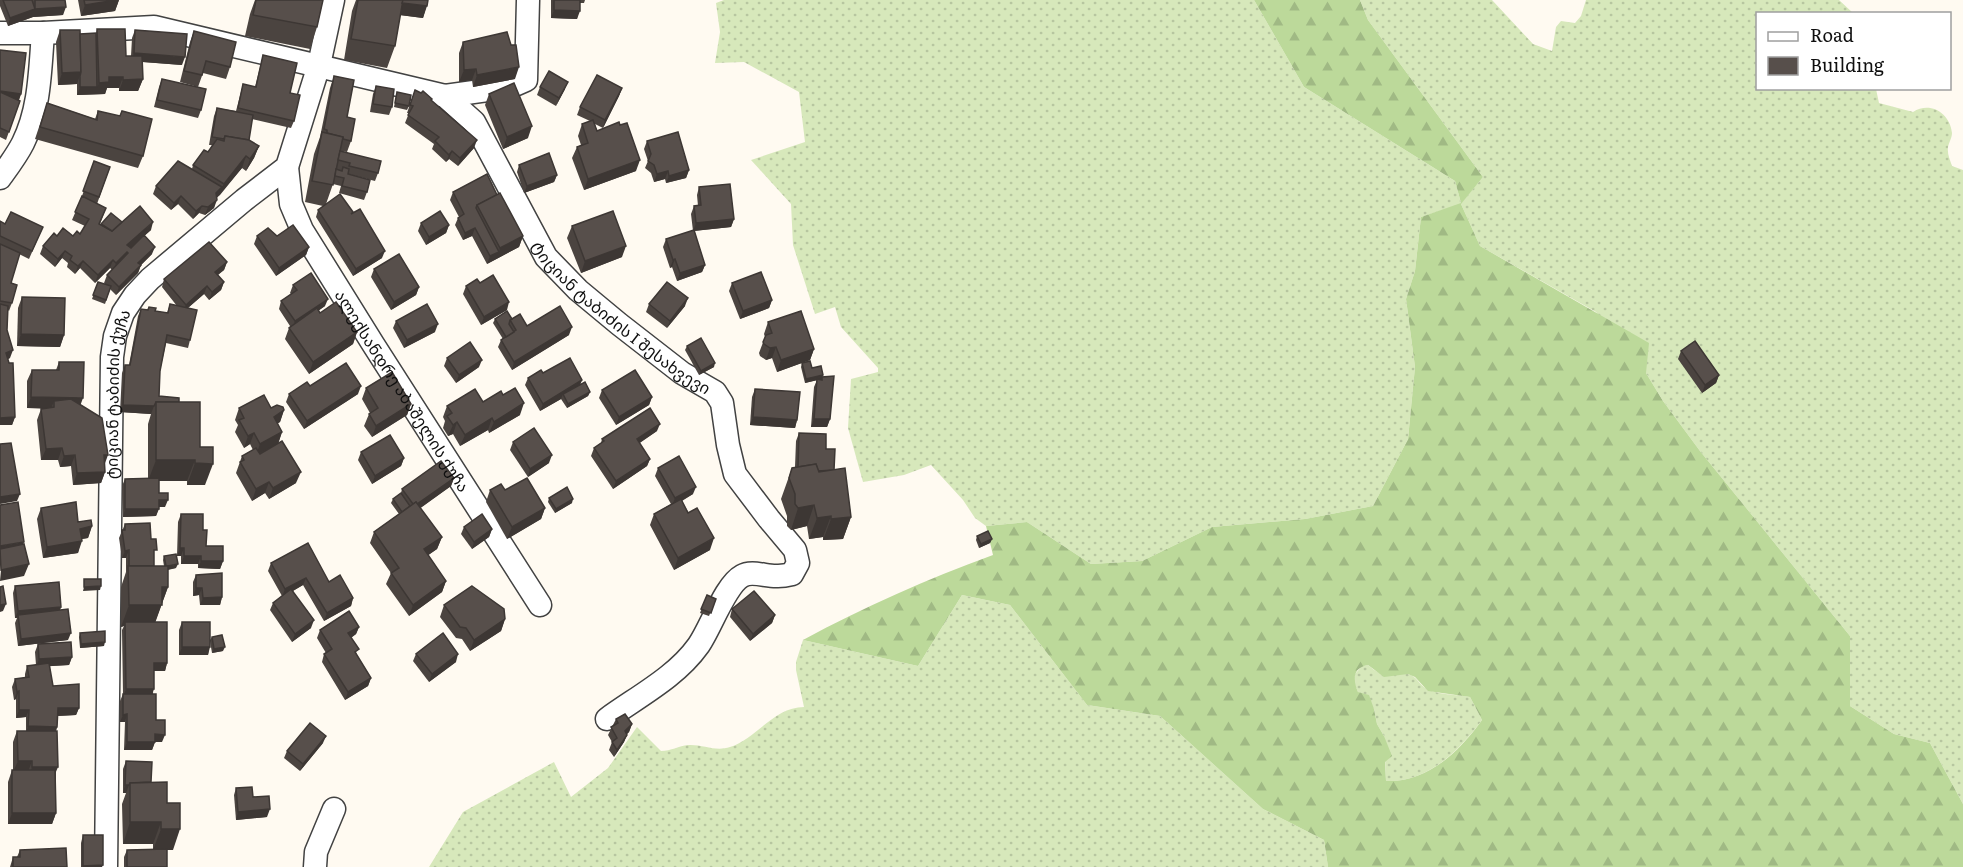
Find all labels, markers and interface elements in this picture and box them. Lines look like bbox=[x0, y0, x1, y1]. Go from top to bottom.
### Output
legend bbox=[1756, 12, 1951, 90]
text: Road bbox=[1810, 21, 1854, 48]
text: Building bbox=[1810, 51, 1885, 78]
street label: ტიციან ტაბიძის I შესახვევი bbox=[527, 236, 716, 399]
street label: ალექსანდრე აბაშელის ქუჩა bbox=[330, 285, 476, 496]
street label: ტიციან ტაბიძის ქუჩა bbox=[99, 303, 135, 479]

